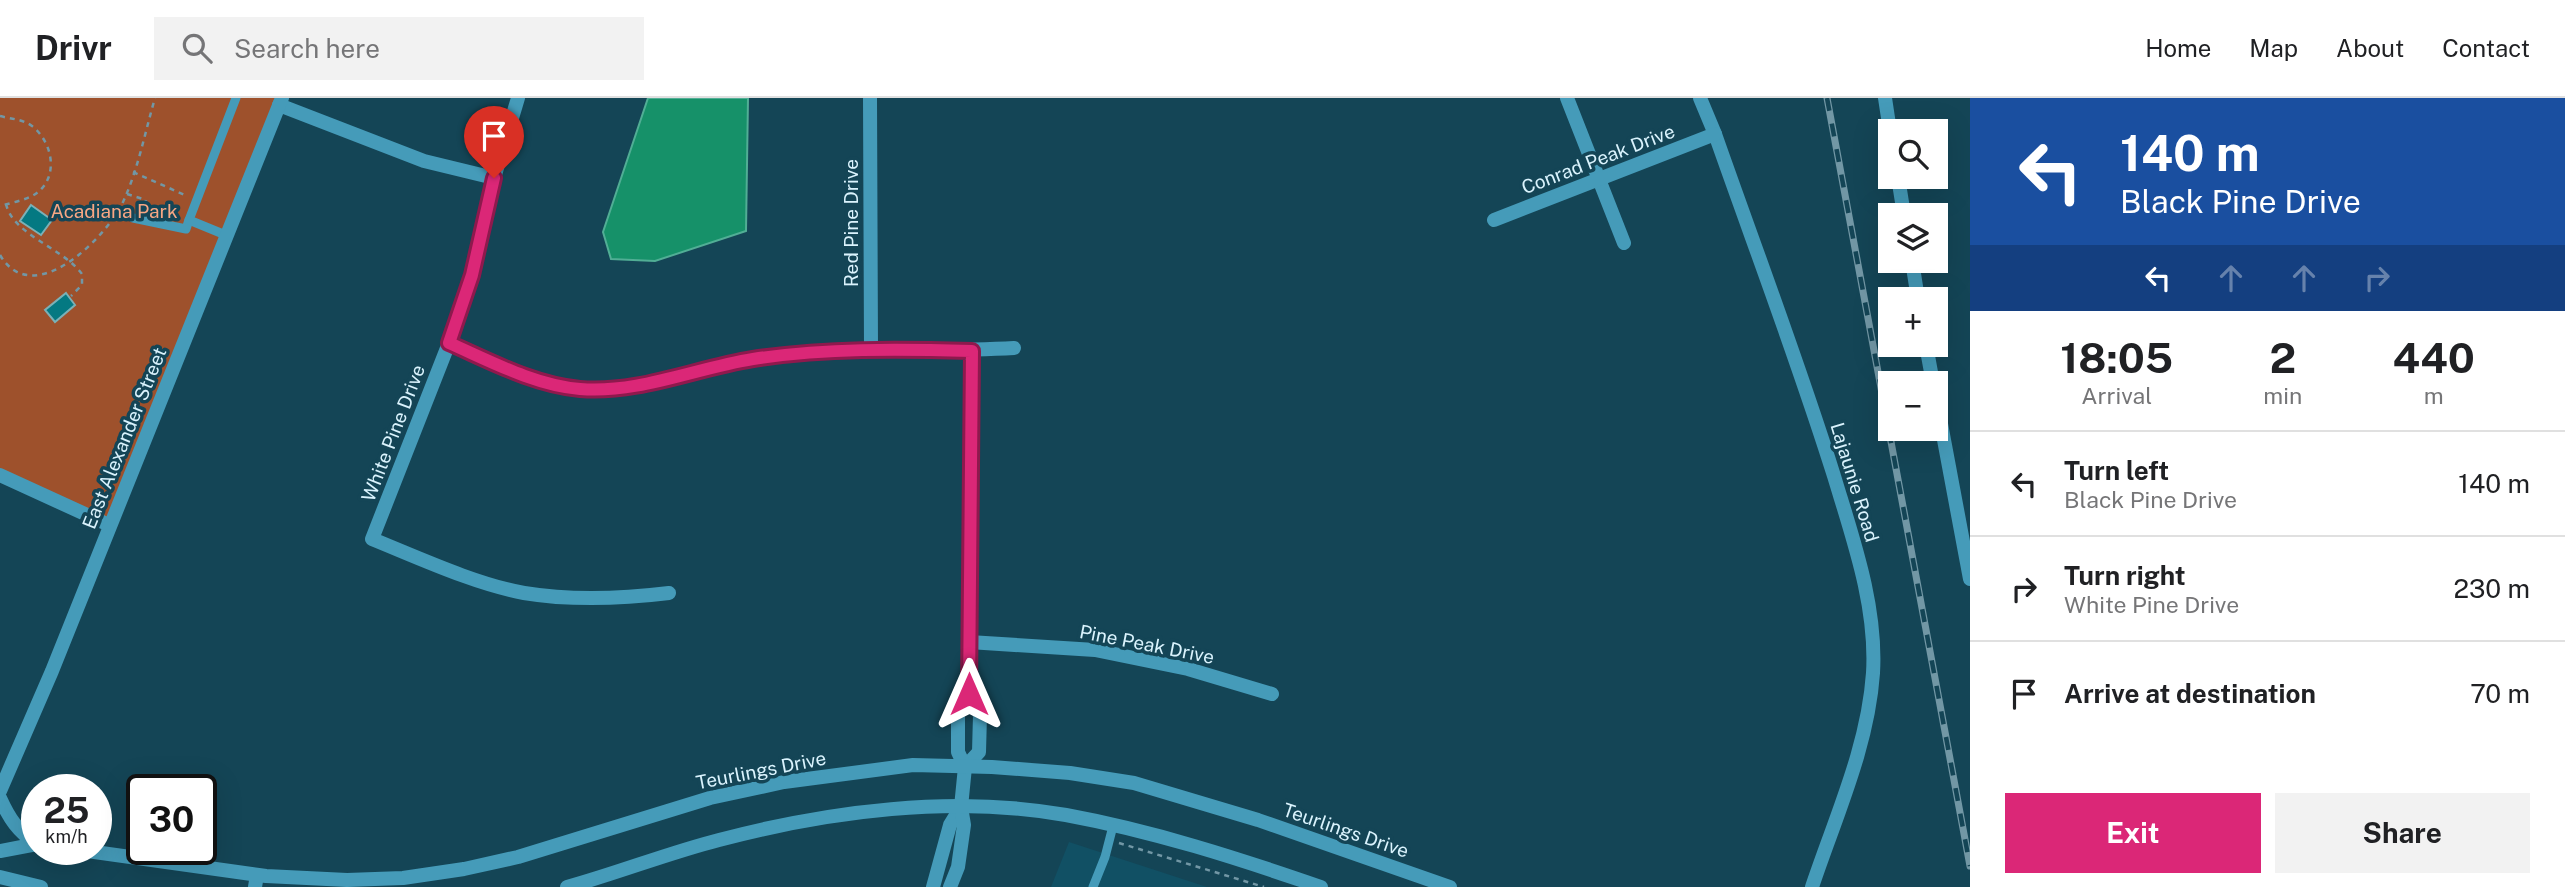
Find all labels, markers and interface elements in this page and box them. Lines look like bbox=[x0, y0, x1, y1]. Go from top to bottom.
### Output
search box bbox=[154, 17, 644, 80]
text: Drivr bbox=[35, 29, 112, 67]
icon: search bbox=[178, 29, 216, 67]
text: Search here bbox=[234, 33, 380, 64]
text: Home bbox=[2145, 34, 2211, 62]
text: Map bbox=[2249, 34, 2298, 62]
text: About bbox=[2336, 34, 2404, 62]
text: Contact bbox=[2442, 34, 2530, 62]
pin bbox=[464, 106, 524, 178]
icon: arrive bbox=[475, 117, 513, 155]
map controls bbox=[1878, 119, 1948, 441]
button: search bbox=[1878, 119, 1948, 189]
street label: Conrad Peak Drive bbox=[1518, 120, 1678, 198]
text: 140 m bbox=[2120, 124, 2260, 182]
icon: left bbox=[2005, 126, 2096, 217]
street label: Red Pine Drive bbox=[840, 159, 862, 287]
text: Black Pine Drive bbox=[2120, 183, 2361, 220]
park label: Acadiana Park bbox=[50, 200, 178, 222]
button: layers bbox=[1878, 203, 1948, 273]
icon: left bbox=[2139, 259, 2177, 297]
icon: ahead bbox=[2212, 259, 2250, 297]
icon: ahead bbox=[2285, 259, 2323, 297]
icon: right bbox=[2358, 259, 2396, 297]
button: + bbox=[1878, 287, 1948, 357]
text: 18:05 bbox=[2060, 333, 2173, 382]
text: 2 bbox=[2270, 333, 2296, 382]
text: 440 bbox=[2393, 333, 2475, 382]
street label: East Alexander Street bbox=[77, 344, 171, 532]
street label: White Pine Drive bbox=[357, 361, 429, 505]
button: − bbox=[1878, 371, 1948, 441]
text: Arrival bbox=[2081, 382, 2152, 409]
text: min bbox=[2263, 382, 2302, 409]
text: m bbox=[2424, 382, 2444, 409]
street label: Lajaunie Road bbox=[1826, 420, 1884, 544]
text: Turn left bbox=[2064, 455, 2169, 486]
icon: left bbox=[2005, 465, 2043, 503]
text: 140 m bbox=[2458, 468, 2530, 499]
text: Black Pine Drive bbox=[2064, 486, 2237, 513]
text: Turn right bbox=[2064, 560, 2186, 591]
icon: right bbox=[2005, 570, 2043, 608]
text: 230 m bbox=[2454, 573, 2530, 604]
text: White Pine Drive bbox=[2064, 591, 2239, 618]
street label: Pine Peak Drive bbox=[1078, 620, 1216, 668]
position arrow bbox=[932, 657, 1006, 731]
icon: arrive bbox=[2005, 675, 2043, 713]
text: Arrive at destination bbox=[2064, 678, 2316, 709]
text: 70 m bbox=[2470, 678, 2530, 709]
street label: Teurlings Drive bbox=[694, 747, 828, 793]
speed limit sign: 30 bbox=[126, 774, 217, 865]
text: 25 bbox=[44, 790, 89, 831]
button: Exit bbox=[2005, 793, 2261, 873]
button: Share bbox=[2275, 793, 2530, 873]
street label: Teurlings Drive bbox=[1280, 798, 1412, 862]
text: km/h bbox=[45, 826, 88, 847]

